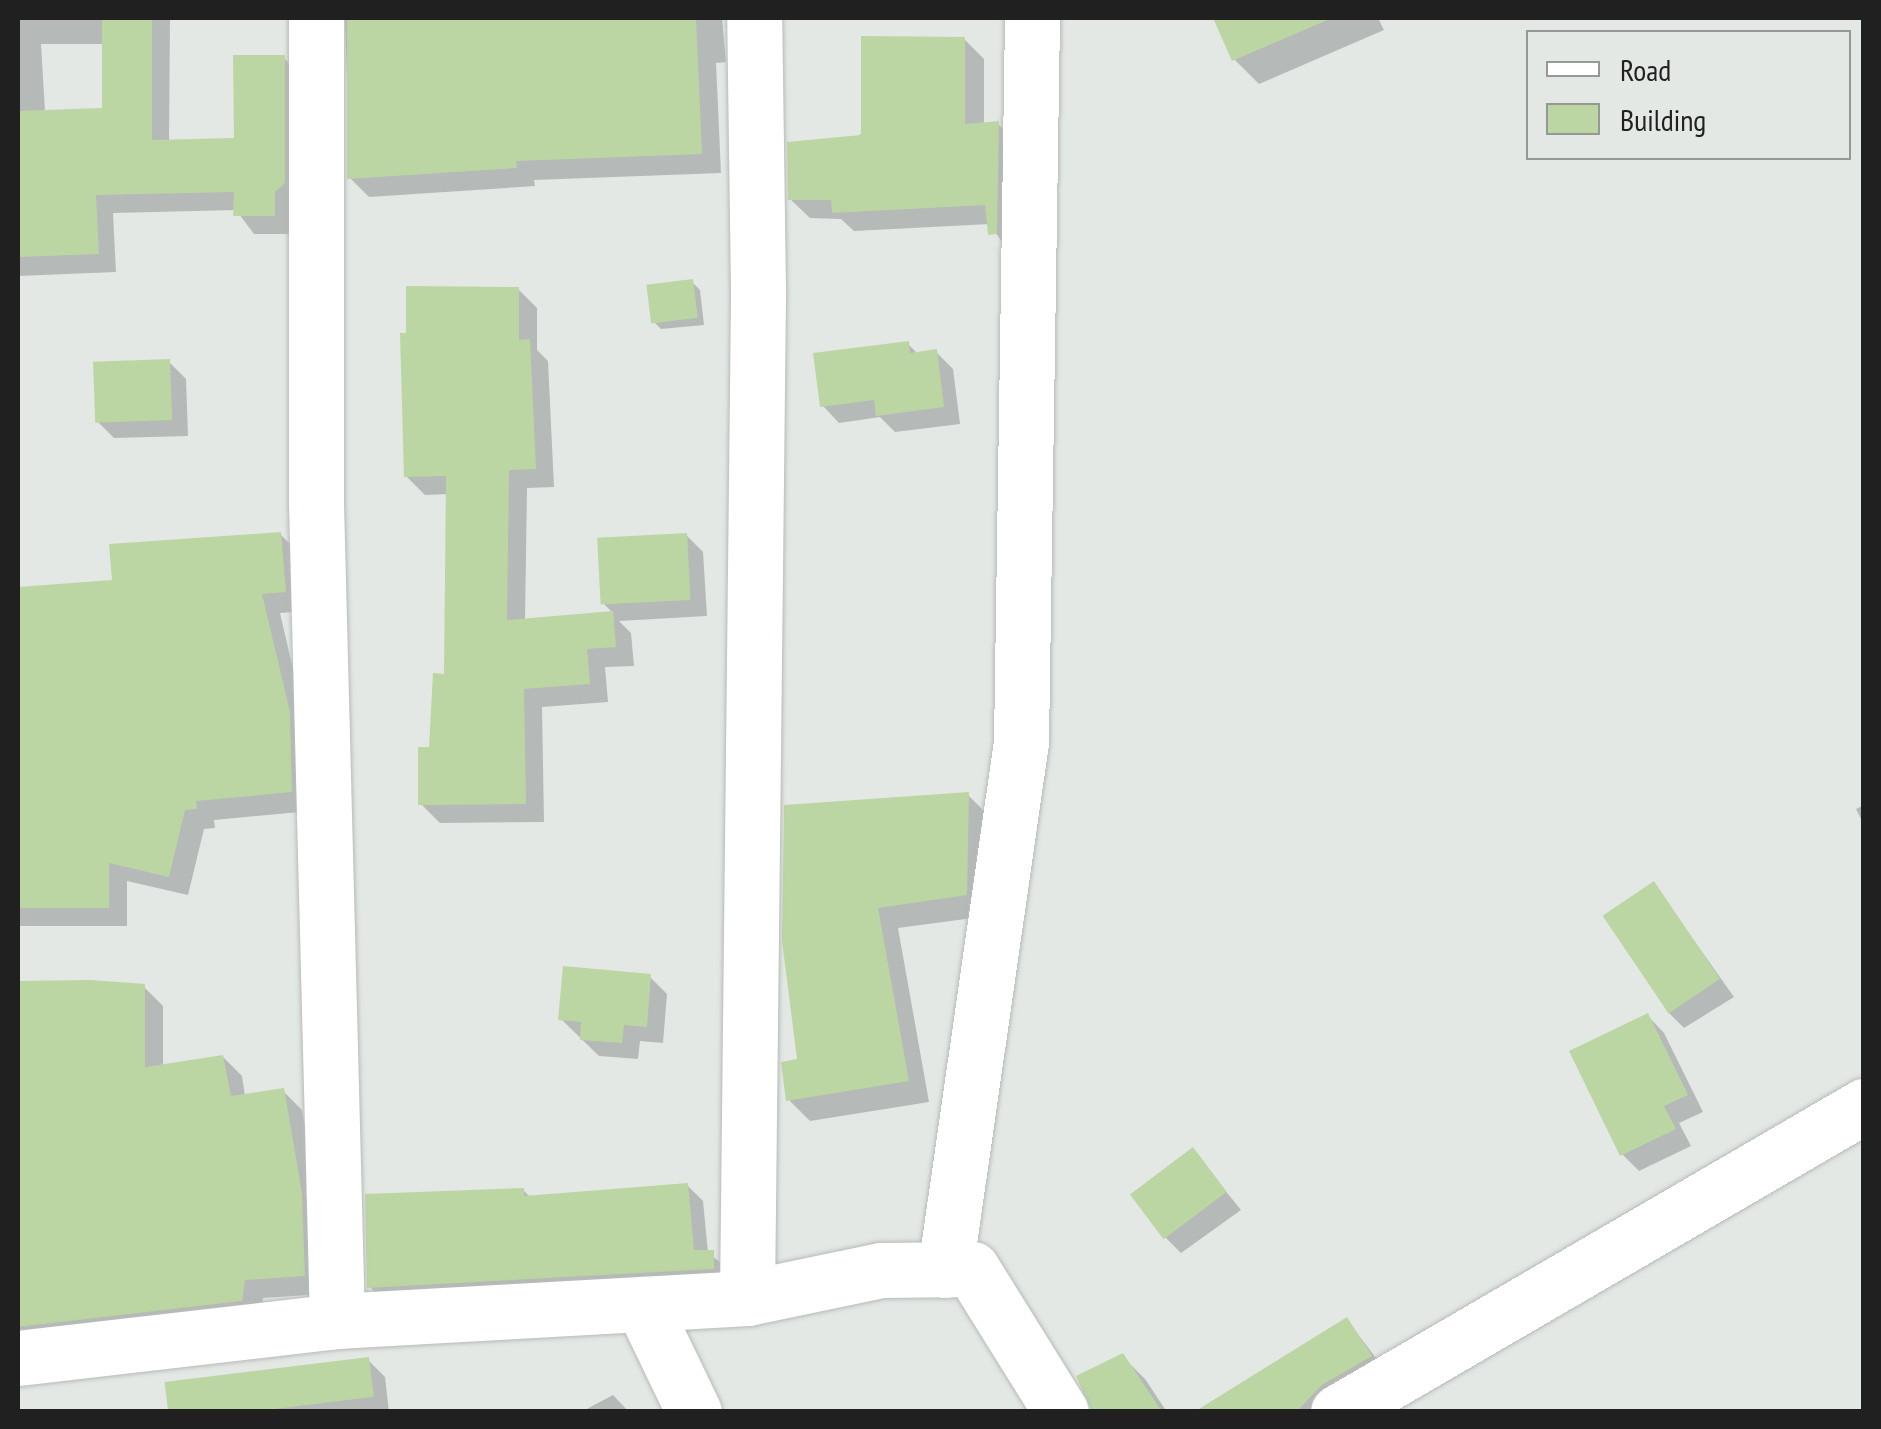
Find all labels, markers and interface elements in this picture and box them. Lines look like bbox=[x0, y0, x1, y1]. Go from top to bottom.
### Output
legend bbox=[1526, 30, 1851, 160]
text: Road bbox=[1620, 50, 1671, 89]
text: Building bbox=[1620, 100, 1706, 139]

